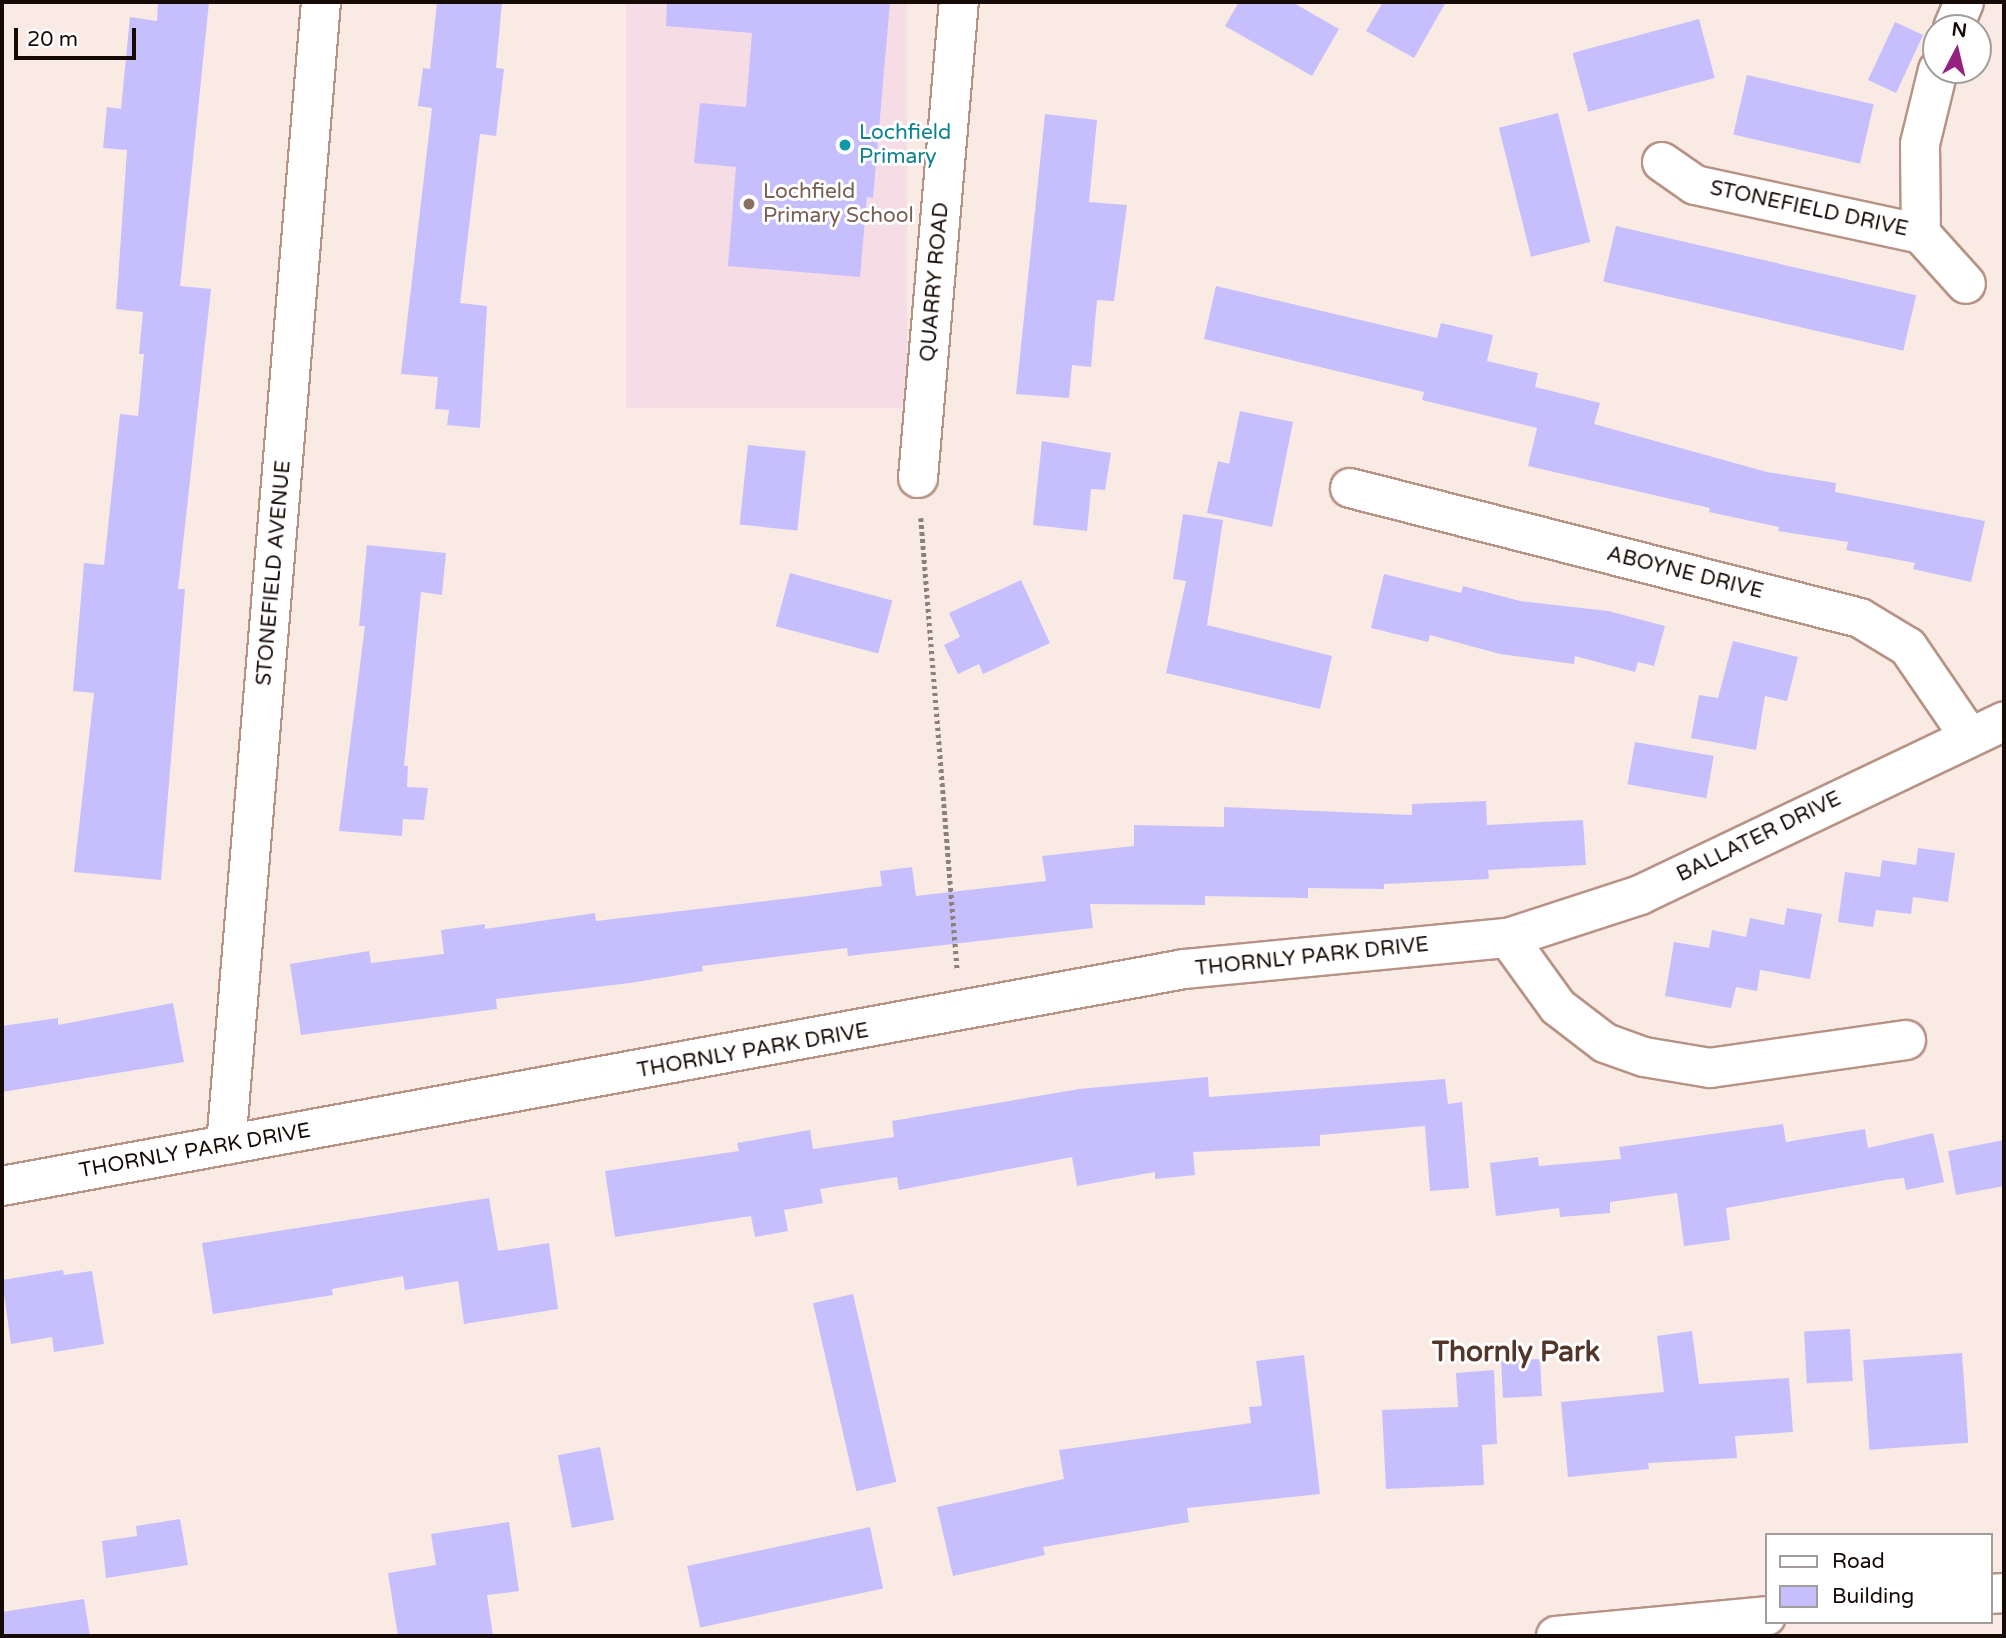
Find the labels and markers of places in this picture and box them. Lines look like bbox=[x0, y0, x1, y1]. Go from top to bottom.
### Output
place label: Lochfield Primary bbox=[859, 120, 951, 170]
marker: Lochfield Primary bbox=[837, 137, 853, 153]
place label: Lochfield Primary School bbox=[763, 179, 914, 229]
marker: Lochfield Primary School bbox=[741, 196, 757, 212]

